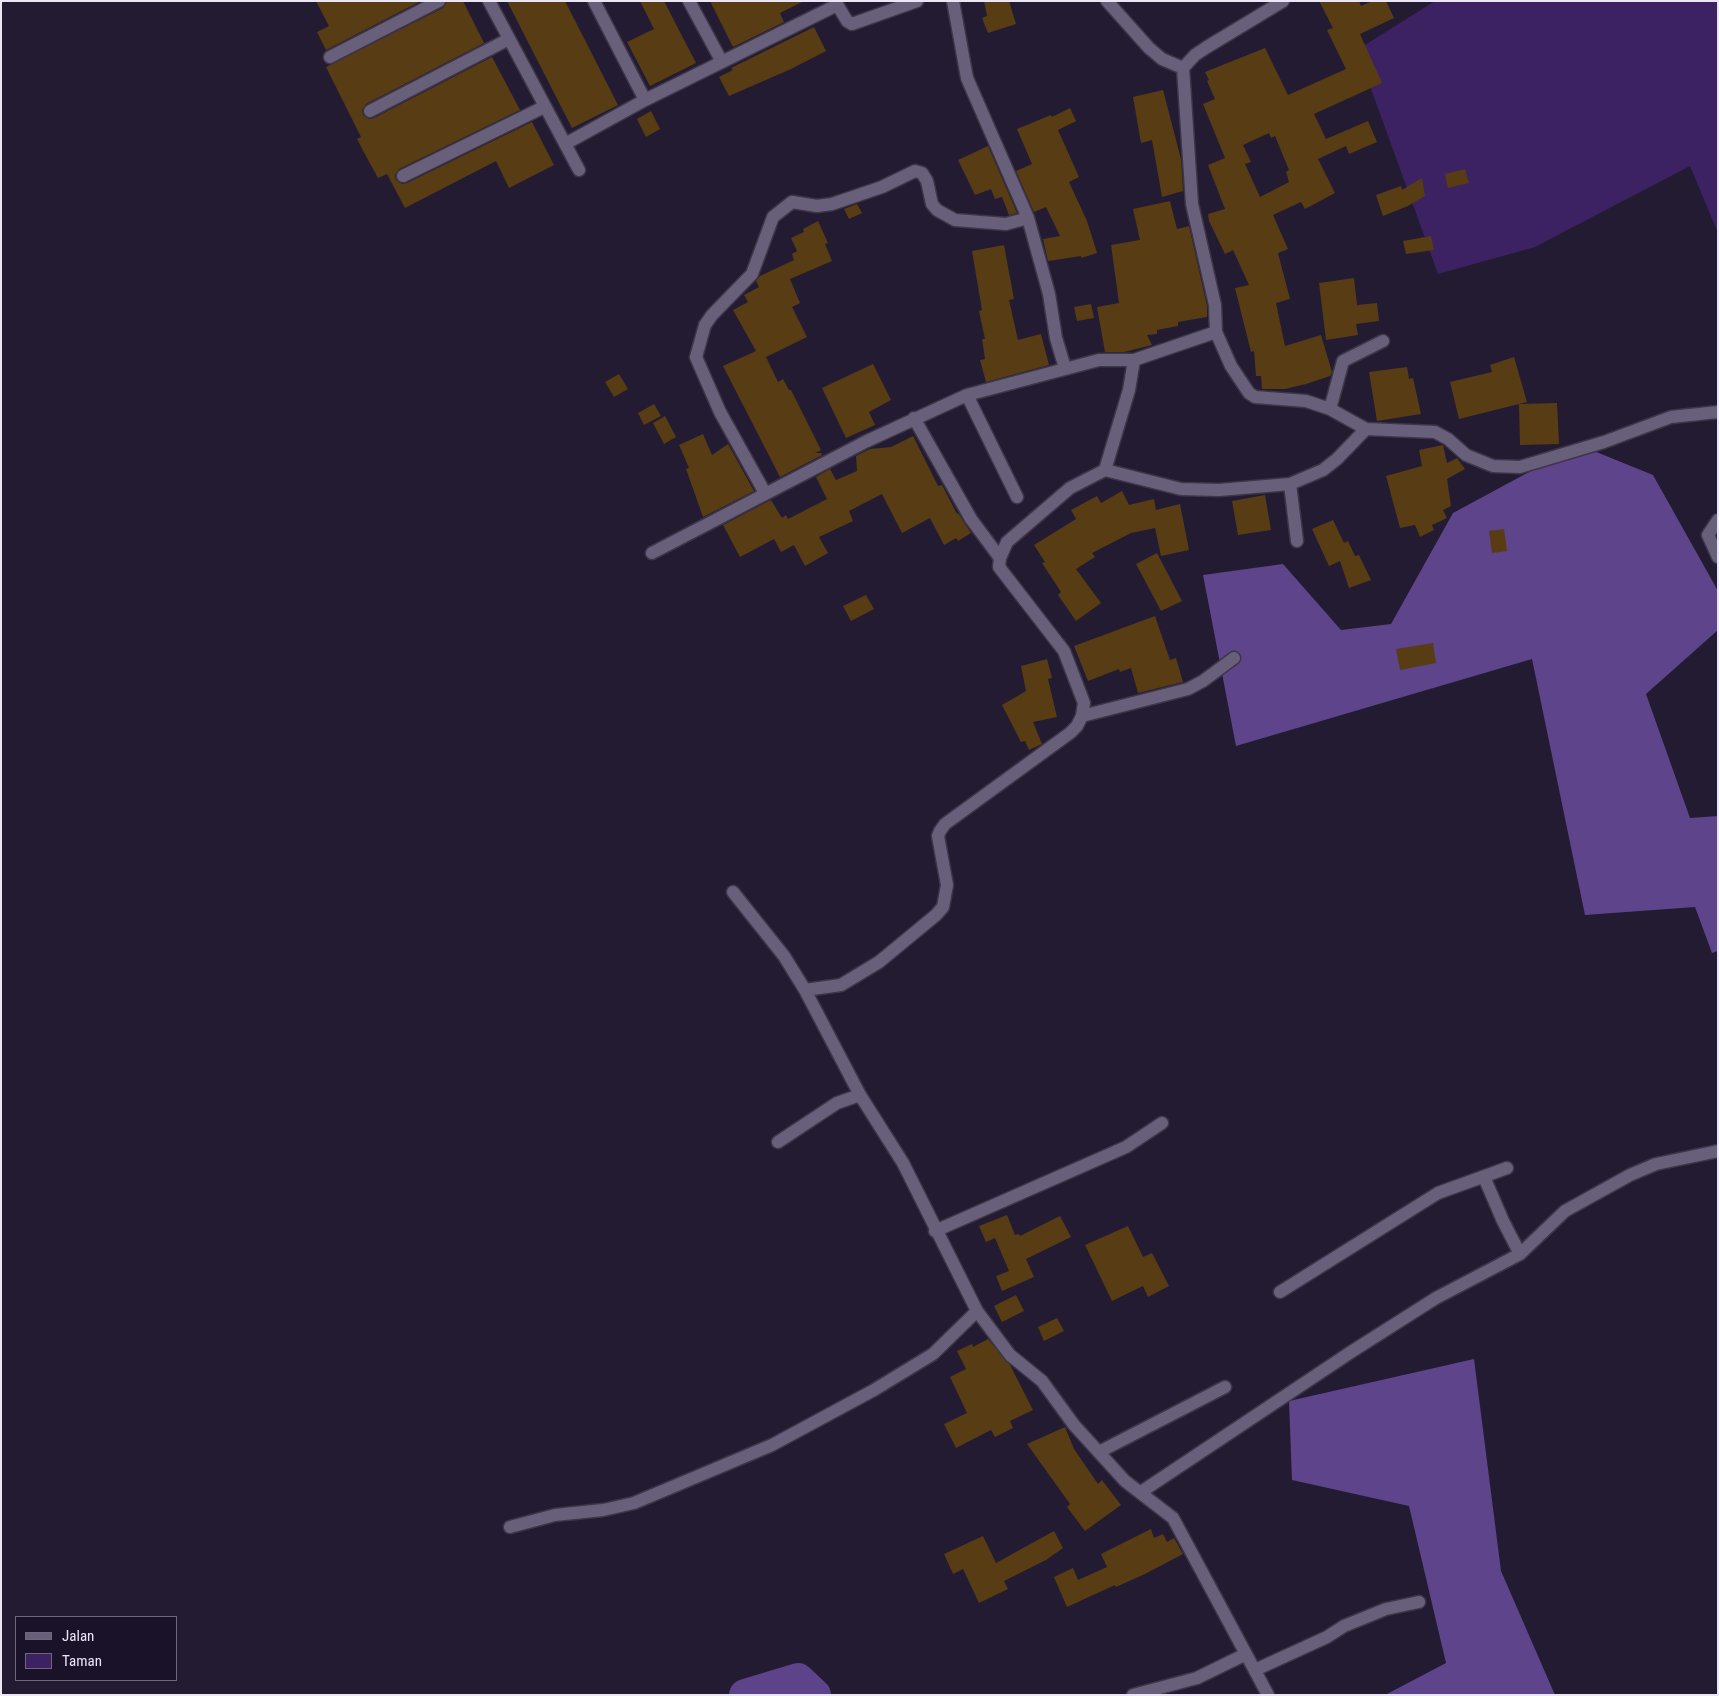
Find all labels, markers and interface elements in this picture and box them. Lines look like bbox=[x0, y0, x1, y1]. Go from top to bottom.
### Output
legend bbox=[15, 1616, 178, 1681]
text: Jalan bbox=[62, 1627, 94, 1645]
text: Taman bbox=[62, 1652, 102, 1670]

